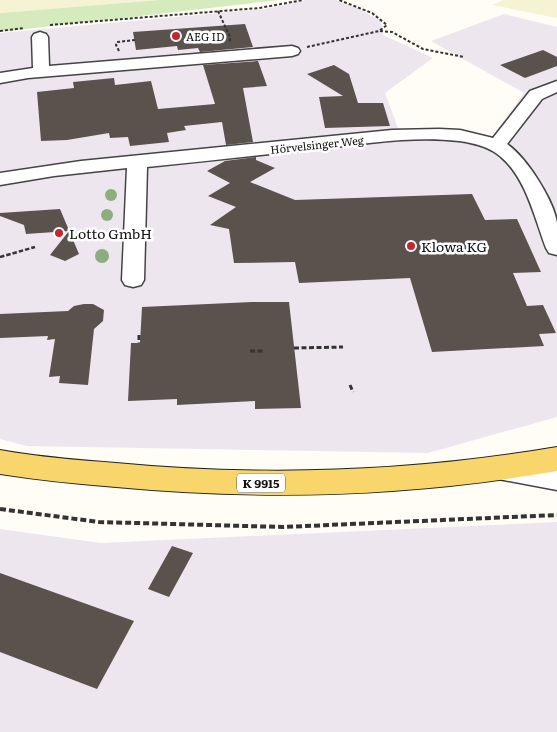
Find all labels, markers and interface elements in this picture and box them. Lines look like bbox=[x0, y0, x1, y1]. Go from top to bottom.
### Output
place label: AEG ID bbox=[186, 28, 224, 44]
marker: AEG ID bbox=[170, 30, 182, 42]
street label: Hörvelsinger Weg bbox=[269, 131, 365, 157]
place label: Lotto GmbH bbox=[69, 223, 152, 243]
marker: Lotto GmbH bbox=[53, 227, 65, 239]
place label: Klowa KG bbox=[421, 236, 487, 256]
marker: Klowa KG bbox=[405, 240, 417, 252]
road number: K 9915 bbox=[237, 473, 285, 492]

